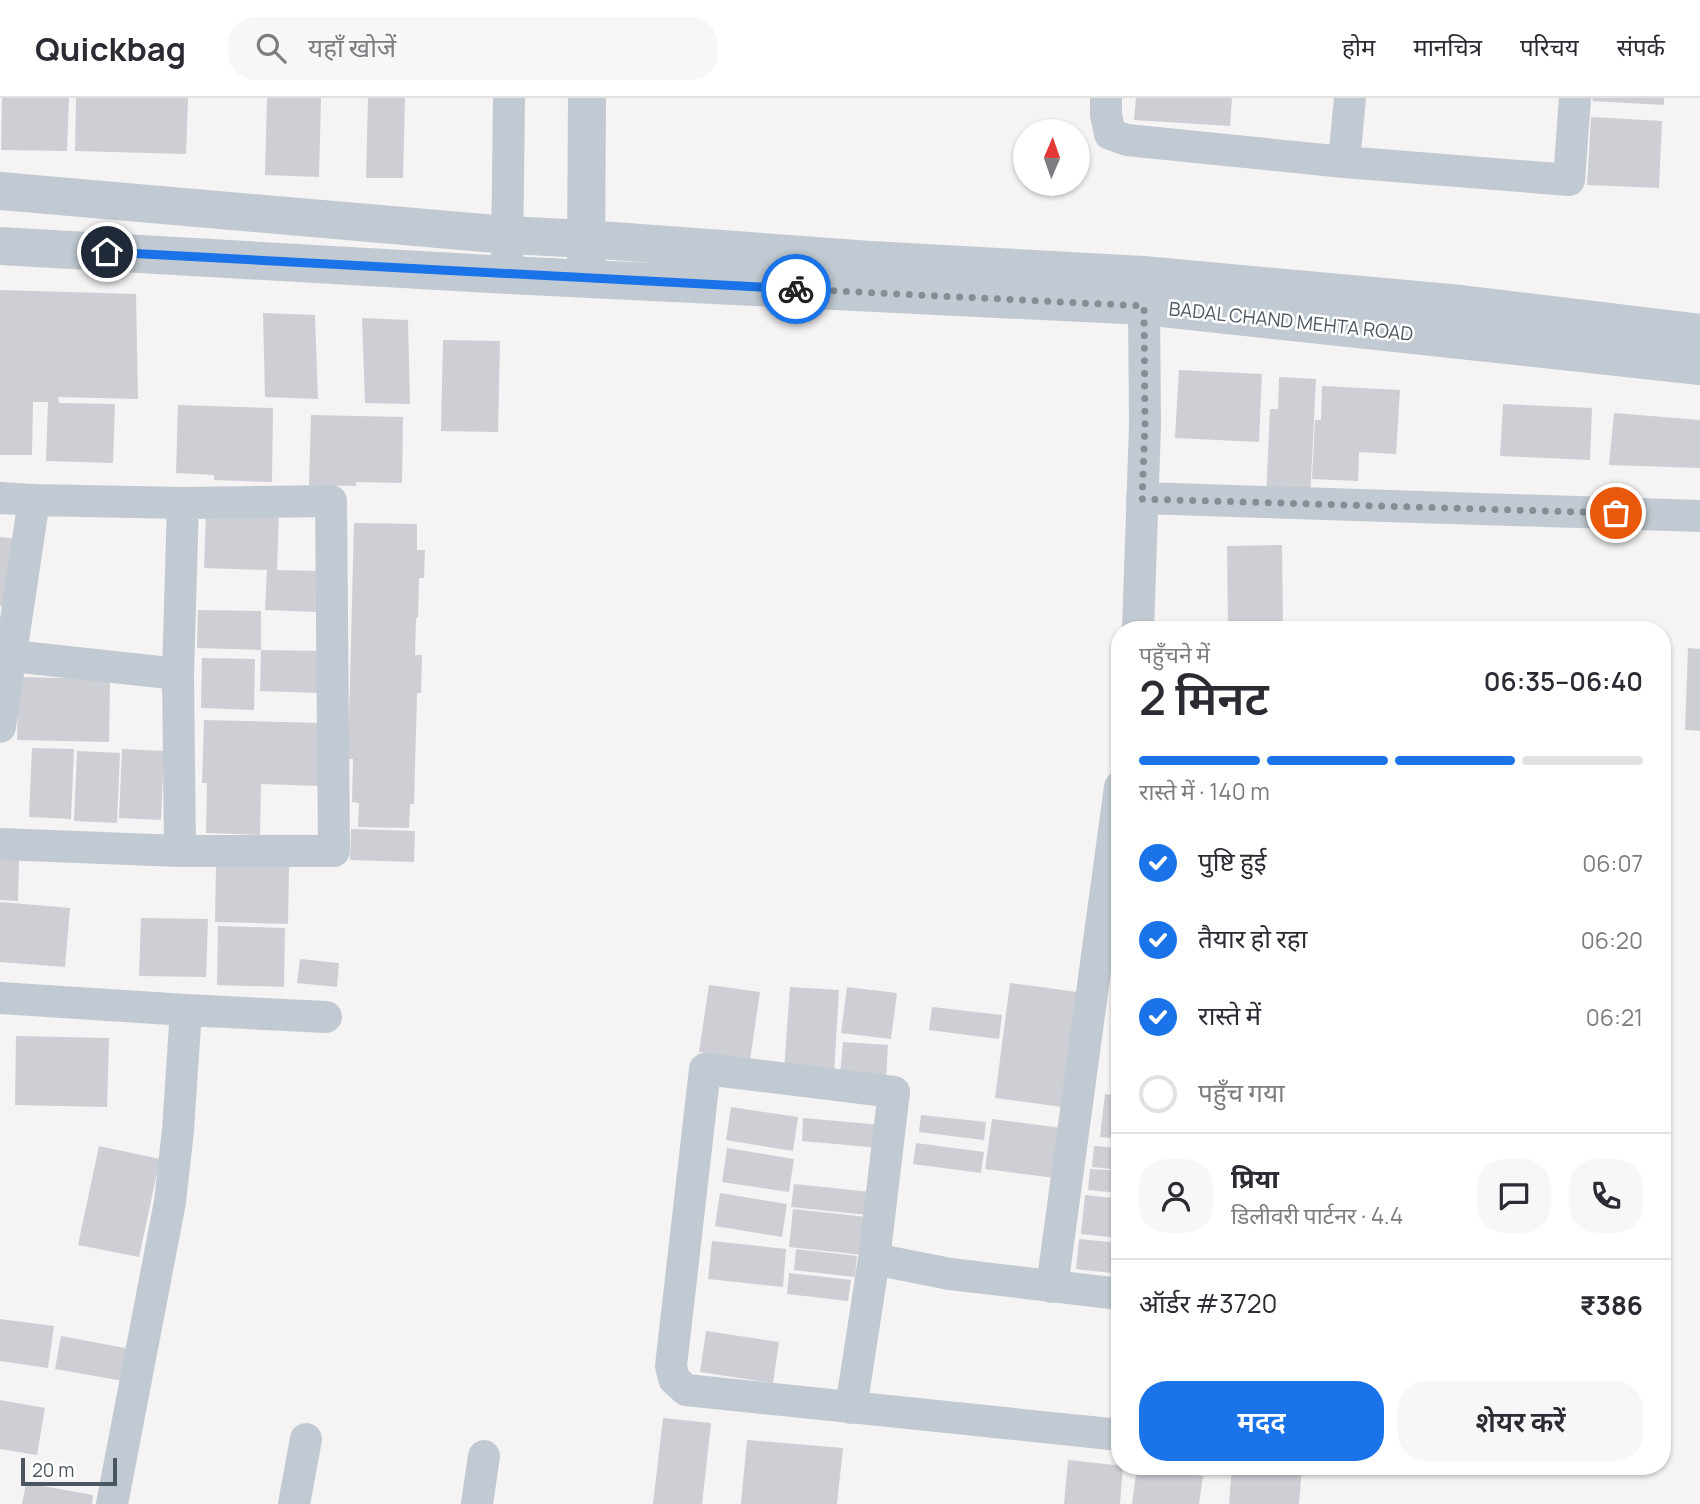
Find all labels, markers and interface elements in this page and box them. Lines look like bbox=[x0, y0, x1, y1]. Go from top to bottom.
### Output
search box bbox=[228, 17, 718, 80]
text: Quickbag bbox=[35, 26, 186, 71]
icon: search bbox=[252, 29, 290, 67]
text: यहाँ खोजें bbox=[308, 29, 396, 65]
text: होम bbox=[1342, 30, 1375, 63]
text: मानचित्र bbox=[1413, 30, 1482, 63]
text: परिचय bbox=[1520, 30, 1579, 63]
text: संपर्क bbox=[1617, 30, 1665, 63]
north arrow bbox=[1013, 119, 1090, 196]
map controls bbox=[1013, 119, 1090, 196]
pin bbox=[77, 222, 137, 282]
icon: home bbox=[88, 233, 126, 271]
courier bbox=[761, 254, 831, 324]
icon: bike bbox=[777, 270, 815, 308]
street label: BADAL CHAND MEHTA ROAD bbox=[1168, 295, 1414, 347]
pin bbox=[1586, 483, 1646, 543]
icon: bag bbox=[1597, 494, 1635, 532]
text: पहुँचने में bbox=[1139, 638, 1210, 670]
text: 06:35–06:40 bbox=[1484, 663, 1643, 699]
text: 2 मिनट bbox=[1139, 666, 1269, 729]
text: रास्ते में · 140 m bbox=[1139, 775, 1270, 807]
text: पुष्टि हुई bbox=[1198, 843, 1266, 879]
icon: check bbox=[1139, 844, 1177, 882]
text: 06:07 bbox=[1582, 847, 1643, 879]
text: तैयार हो रहा bbox=[1198, 920, 1307, 956]
icon: check bbox=[1139, 921, 1177, 959]
text: 06:20 bbox=[1581, 924, 1643, 956]
text: रास्ते में bbox=[1198, 997, 1261, 1033]
icon: check bbox=[1139, 998, 1177, 1036]
text: 06:21 bbox=[1586, 1001, 1643, 1033]
text: पहुँच गया bbox=[1198, 1074, 1285, 1110]
button: person bbox=[1139, 1159, 1213, 1233]
button: chat bbox=[1477, 1159, 1551, 1233]
button: phone bbox=[1569, 1159, 1643, 1233]
text: प्रिया bbox=[1231, 1160, 1279, 1196]
text: डिलीवरी पार्टनर · 4.4 bbox=[1231, 1199, 1403, 1231]
text: ऑर्डर #3720 bbox=[1139, 1285, 1277, 1321]
text: ₹386 bbox=[1580, 1287, 1643, 1323]
button: मदद bbox=[1139, 1381, 1384, 1461]
button: शेयर करें bbox=[1398, 1381, 1643, 1461]
scale bar bbox=[21, 1455, 117, 1487]
text: 20 m bbox=[32, 1457, 74, 1483]

